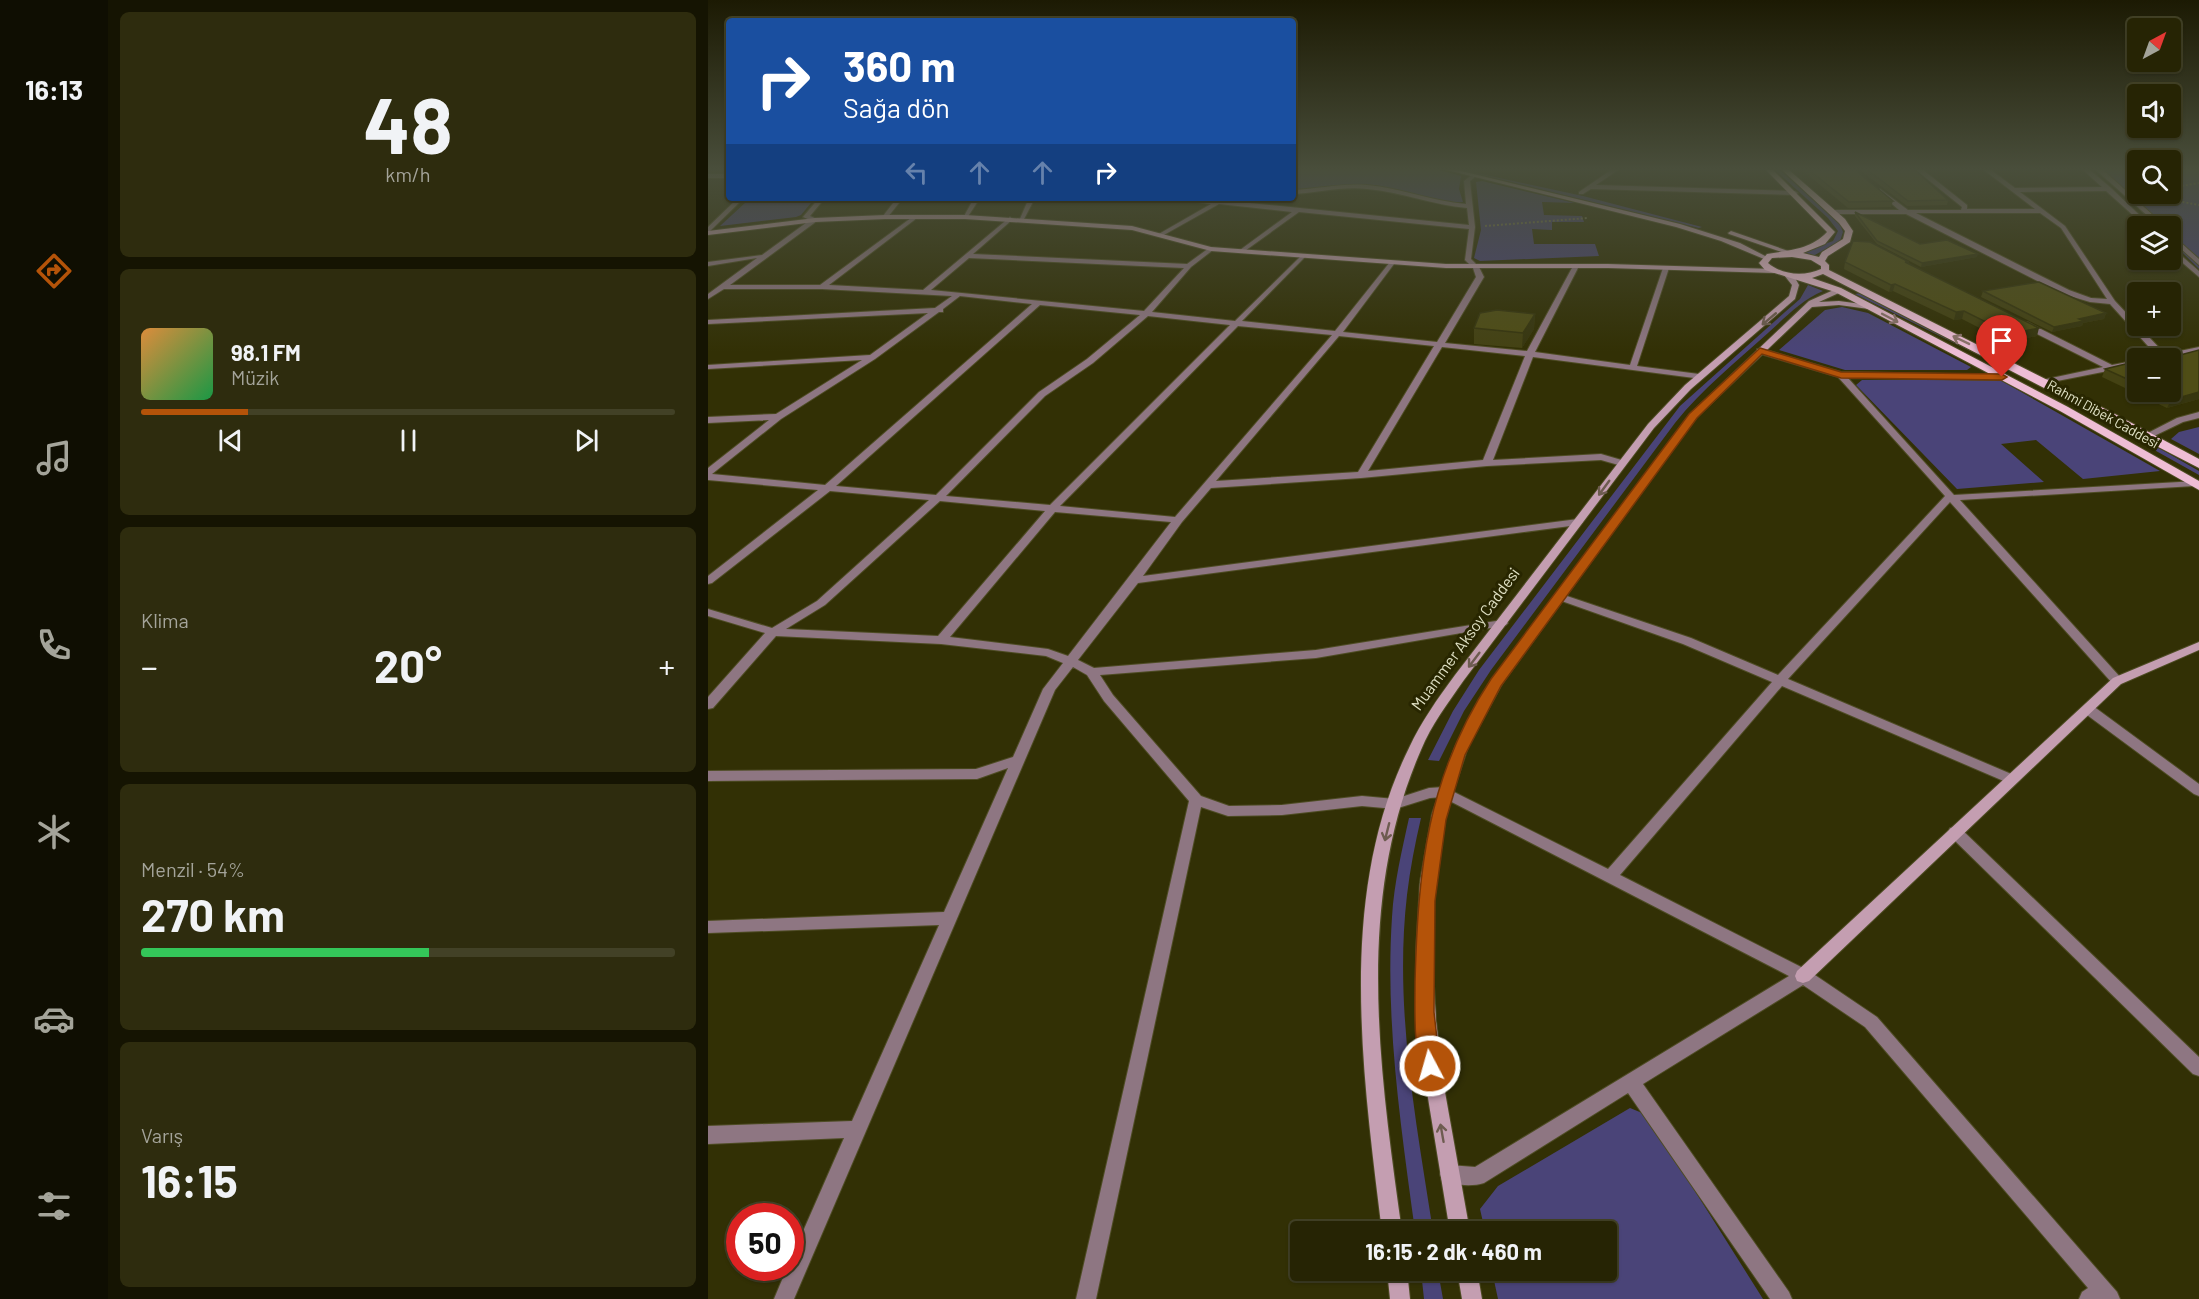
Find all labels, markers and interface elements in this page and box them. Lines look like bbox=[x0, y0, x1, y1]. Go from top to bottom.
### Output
north arrow bbox=[2127, 18, 2181, 72]
map controls bbox=[2127, 18, 2181, 402]
text: 360 m bbox=[843, 40, 956, 90]
icon: right bbox=[744, 42, 822, 120]
text: 16:13 bbox=[25, 73, 83, 105]
text: 48 bbox=[363, 76, 453, 170]
button: sound bbox=[2127, 84, 2181, 138]
text: Sağa dön bbox=[843, 91, 950, 123]
button: search bbox=[2127, 150, 2181, 204]
icon: left bbox=[900, 156, 933, 189]
icon: ahead bbox=[963, 156, 996, 189]
icon: ahead bbox=[1026, 156, 1059, 189]
icon: right bbox=[1089, 156, 1122, 189]
text: km/h bbox=[385, 162, 431, 186]
button: layers bbox=[2127, 216, 2181, 270]
icon: directions bbox=[33, 250, 75, 292]
button: + bbox=[2127, 282, 2181, 336]
one-way arrow bbox=[1761, 312, 1777, 325]
one-way arrow bbox=[1881, 312, 1898, 324]
pin bbox=[1976, 315, 2027, 377]
icon: arrive bbox=[1985, 324, 2018, 357]
one-way arrow bbox=[1952, 333, 1970, 345]
text: 98.1 FM bbox=[231, 339, 301, 365]
button: − bbox=[2127, 348, 2181, 402]
text: Müzik bbox=[231, 365, 279, 389]
street label: Rahmi Dibek Caddesi bbox=[2044, 376, 2162, 451]
icon: previous bbox=[214, 424, 247, 457]
icon: pause bbox=[392, 424, 425, 457]
icon: next bbox=[570, 424, 603, 457]
icon: music bbox=[33, 437, 75, 479]
one-way arrow bbox=[1598, 479, 1610, 495]
street label: Muammer Aksoy Caddesi bbox=[1407, 564, 1523, 714]
text: Klima bbox=[141, 608, 189, 632]
icon: phone bbox=[33, 624, 75, 666]
text: 20° bbox=[374, 638, 442, 692]
text: − bbox=[141, 646, 158, 686]
text: + bbox=[659, 646, 675, 686]
one-way arrow bbox=[1467, 652, 1480, 668]
icon: climate bbox=[33, 811, 75, 853]
one-way arrow bbox=[1380, 823, 1392, 842]
text: Menzil · 54% bbox=[141, 857, 245, 881]
text: 270 km bbox=[141, 887, 285, 941]
icon: car bbox=[33, 998, 75, 1040]
position arrow bbox=[1398, 1034, 1462, 1098]
text: Varış bbox=[141, 1123, 183, 1147]
one-way arrow bbox=[1436, 1123, 1447, 1143]
text: 16:15 bbox=[141, 1153, 238, 1207]
icon: filters bbox=[33, 1185, 75, 1227]
speed limit sign: 50 bbox=[726, 1203, 804, 1281]
text: 16:15 · 2 dk · 460 m bbox=[1365, 1238, 1542, 1264]

